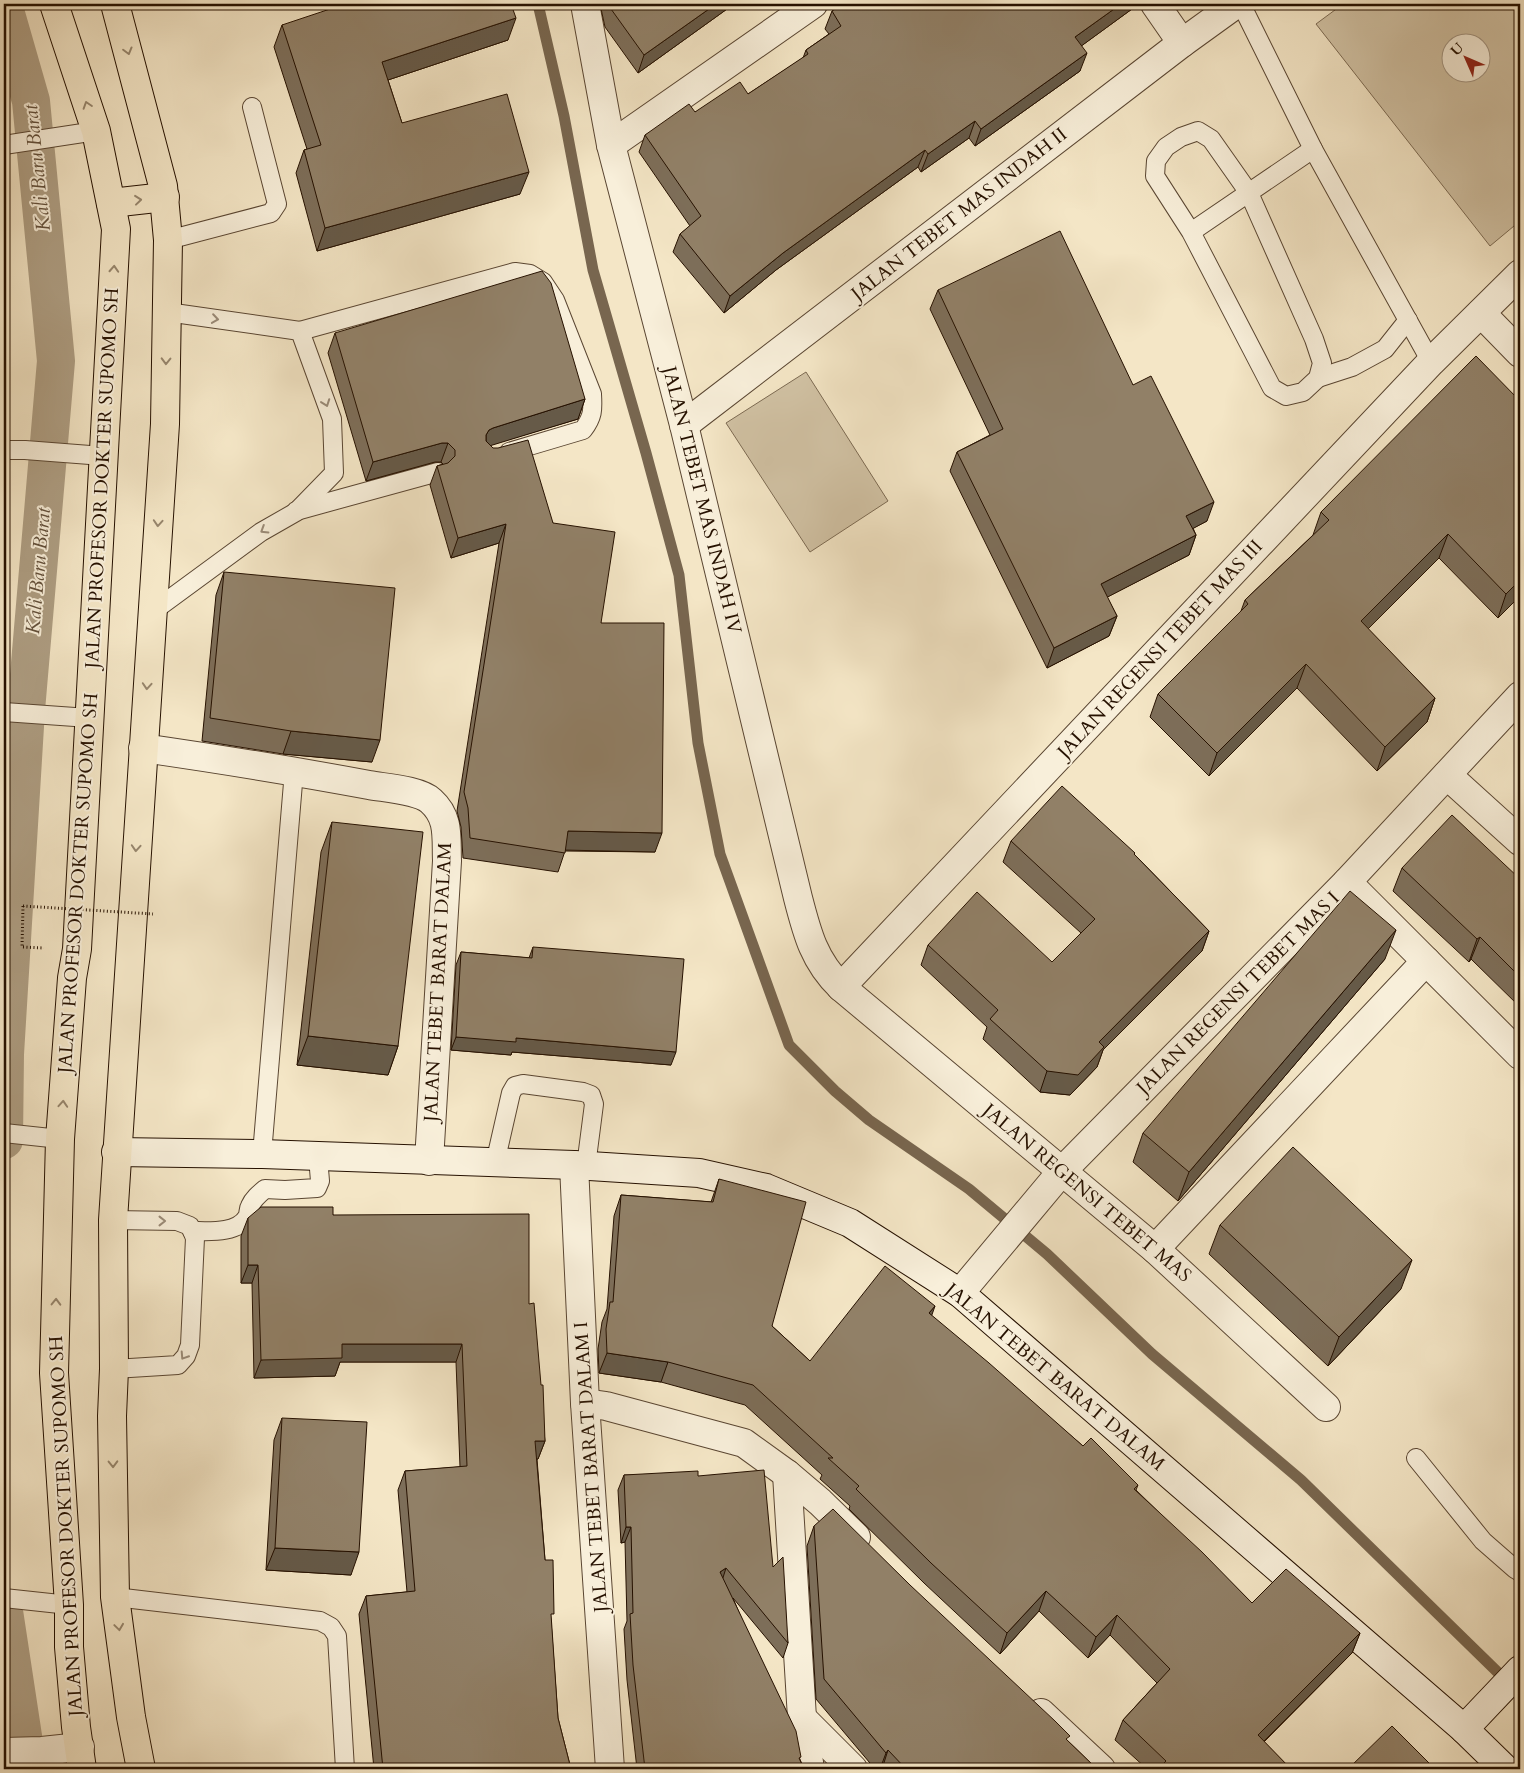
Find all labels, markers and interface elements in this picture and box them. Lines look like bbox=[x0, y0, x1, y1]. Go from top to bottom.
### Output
north arrow bbox=[1442, 32, 1492, 82]
text: U bbox=[1446, 38, 1468, 60]
one-way arrow bbox=[122, 46, 132, 54]
one-way arrow bbox=[83, 101, 93, 109]
water label: Kali Baru Barat bbox=[17, 102, 57, 233]
street label: JALAN TEBET MAS INDAH II bbox=[843, 121, 1072, 308]
one-way arrow bbox=[134, 195, 142, 206]
one-way arrow bbox=[108, 265, 119, 273]
street label: JALAN PROFESOR DOKTER SUPOMO SH bbox=[79, 287, 125, 672]
one-way arrow bbox=[211, 313, 219, 324]
one-way arrow bbox=[161, 358, 171, 365]
street label: JALAN TEBET MAS INDAH IV bbox=[655, 361, 748, 636]
one-way arrow bbox=[320, 398, 330, 406]
water label: Kali Baru Barat bbox=[19, 505, 57, 635]
one-way arrow bbox=[153, 520, 164, 528]
one-way arrow bbox=[261, 524, 270, 534]
street label: JALAN REGENSI TEBET MAS III bbox=[1050, 534, 1268, 766]
one-way arrow bbox=[142, 682, 153, 690]
street label: JALAN PROFESOR DOKTER SUPOMO SH bbox=[52, 692, 104, 1077]
street label: JALAN TEBET BARAT DALAM bbox=[418, 842, 458, 1125]
one-way arrow bbox=[131, 844, 142, 852]
street label: JALAN REGENSI TEBET MAS I bbox=[1129, 886, 1345, 1102]
street label: JALAN REGENSI TEBET MAS bbox=[975, 1096, 1197, 1288]
one-way arrow bbox=[57, 1100, 68, 1108]
one-way arrow bbox=[158, 1216, 166, 1226]
street label: JALAN TEBET BARAT DALAM bbox=[937, 1275, 1171, 1477]
one-way arrow bbox=[51, 1298, 61, 1306]
street label: JALAN TEBET BARAT DALAM I bbox=[568, 1321, 614, 1616]
street label: JALAN PROFESOR DOKTER SUPOMO SH bbox=[43, 1335, 89, 1720]
one-way arrow bbox=[181, 1351, 191, 1360]
one-way arrow bbox=[108, 1461, 118, 1469]
one-way arrow bbox=[113, 1623, 124, 1631]

